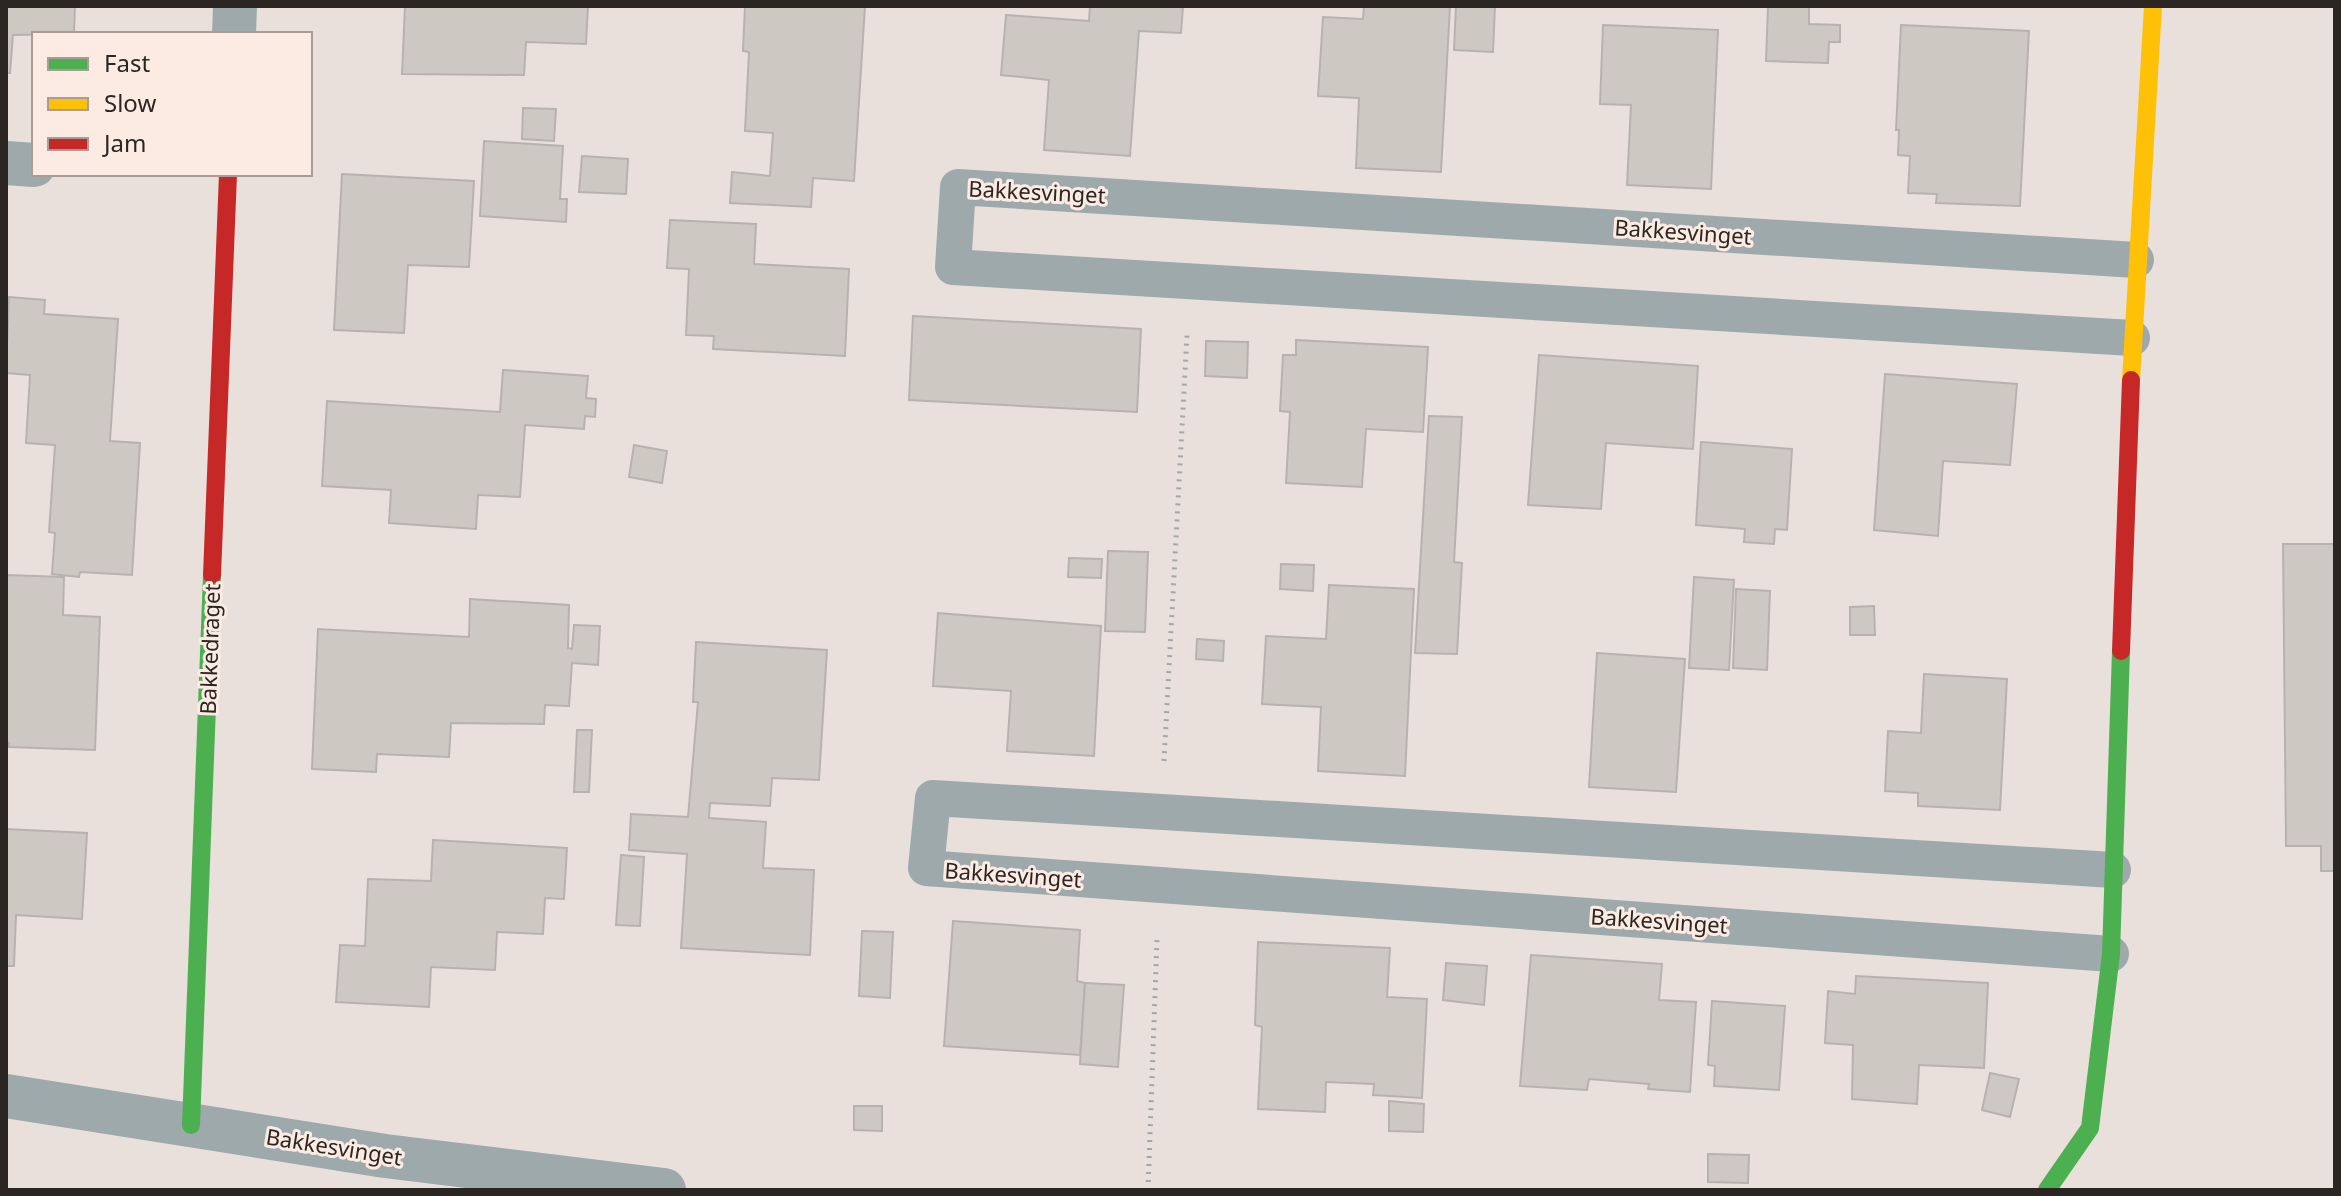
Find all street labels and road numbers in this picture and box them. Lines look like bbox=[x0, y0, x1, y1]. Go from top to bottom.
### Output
street label: Bakkesvinget bbox=[968, 172, 1107, 210]
street label: Bakkesvinget bbox=[1613, 211, 1753, 251]
street label: Bakkedraget bbox=[192, 583, 226, 715]
street label: Bakkesvinget bbox=[943, 854, 1083, 894]
street label: Bakkesvinget bbox=[1589, 900, 1729, 940]
street label: Bakkesvinget bbox=[264, 1120, 404, 1172]

